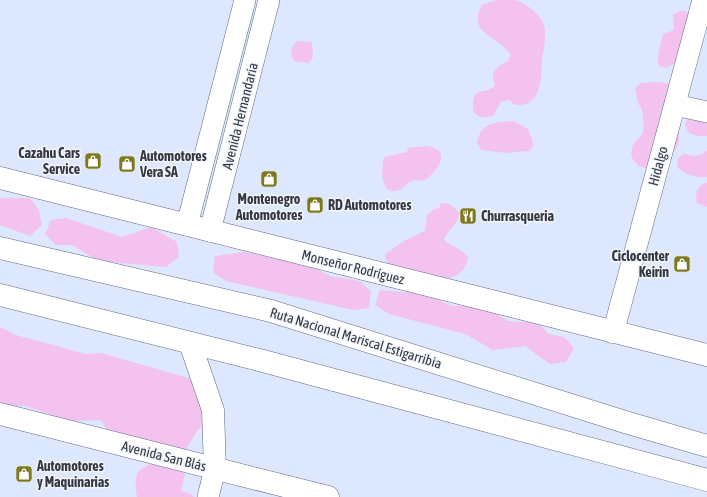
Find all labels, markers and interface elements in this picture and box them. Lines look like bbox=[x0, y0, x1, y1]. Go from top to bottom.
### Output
street label: Avenida Hernandaria bbox=[219, 61, 261, 171]
street label: Hidalgo bbox=[645, 144, 671, 188]
place label: Cazahu Cars Service bbox=[18, 145, 80, 177]
place label: Automotores Vera SA bbox=[139, 148, 207, 180]
shop icon: Cazahu Cars Service bbox=[83, 151, 103, 171]
shop icon: Automotores Vera SA bbox=[117, 154, 137, 174]
shop icon: Montenegro Automotores bbox=[259, 169, 279, 189]
place label: Montenegro Automotores bbox=[235, 191, 302, 223]
shop icon: RD Automotores bbox=[305, 195, 325, 215]
place label: RD Automotores bbox=[328, 197, 411, 213]
restaurant icon: Churrasqueria bbox=[458, 206, 478, 226]
place label: Churrasqueria bbox=[481, 208, 554, 224]
street label: Monseñor Rodríguez bbox=[300, 247, 406, 287]
place label: Ciclocenter Keirin bbox=[611, 248, 670, 280]
shop icon: Ciclocenter Keirin bbox=[672, 254, 692, 274]
street label: Ruta Nacional Mariscal Estigarribia bbox=[268, 304, 444, 372]
street label: Avenida San Blás bbox=[120, 438, 208, 474]
place label: Automotores y Maquinarias bbox=[36, 458, 109, 490]
shop icon: Automotores y Maquinarias bbox=[14, 464, 34, 484]

